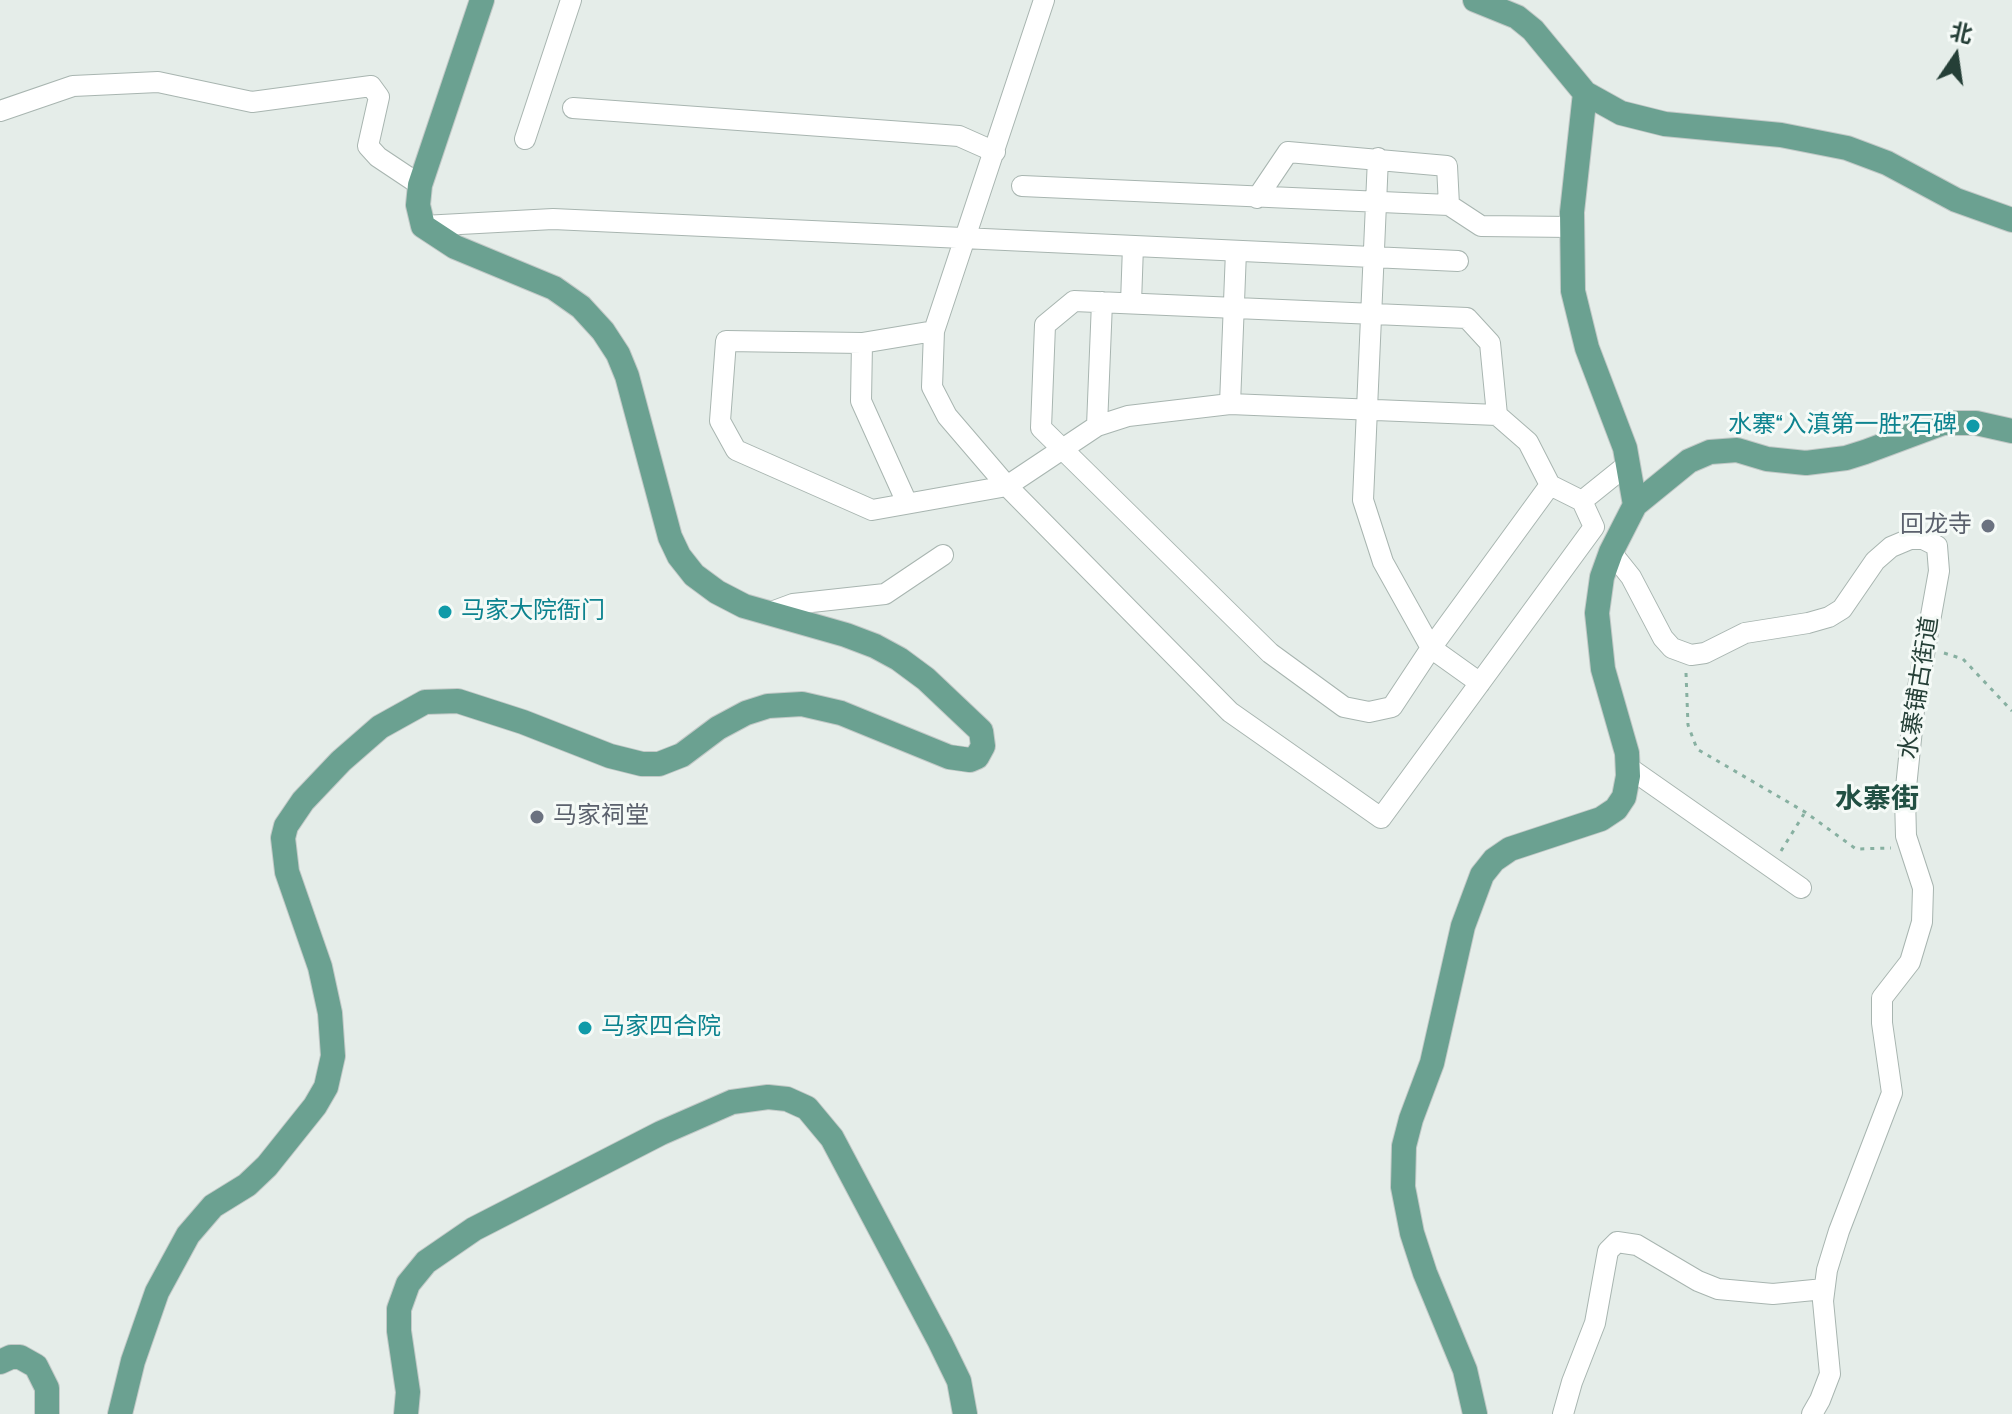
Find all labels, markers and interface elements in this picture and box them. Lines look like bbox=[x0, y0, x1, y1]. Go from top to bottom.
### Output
north arrow bbox=[1916, 16, 1996, 96]
text: 北 bbox=[1947, 16, 1975, 50]
place label: 水寨“入滇第一胜”石碑 bbox=[1728, 412, 1957, 440]
marker: 水寨“入滇第一胜”石碑 bbox=[1964, 417, 1982, 435]
place label: 回龙寺 bbox=[1900, 512, 1972, 540]
marker: 回龙寺 bbox=[1979, 517, 1997, 535]
place label: 马家大院衙门 bbox=[461, 598, 605, 626]
marker: 马家大院衙门 bbox=[436, 603, 454, 621]
street label: 水寨铺古街道 bbox=[1895, 615, 1945, 761]
district label: 水寨街 bbox=[1835, 783, 1919, 817]
place label: 马家祠堂 bbox=[553, 803, 649, 831]
marker: 马家祠堂 bbox=[528, 808, 546, 826]
place label: 马家四合院 bbox=[601, 1014, 721, 1042]
marker: 马家四合院 bbox=[576, 1019, 594, 1037]

